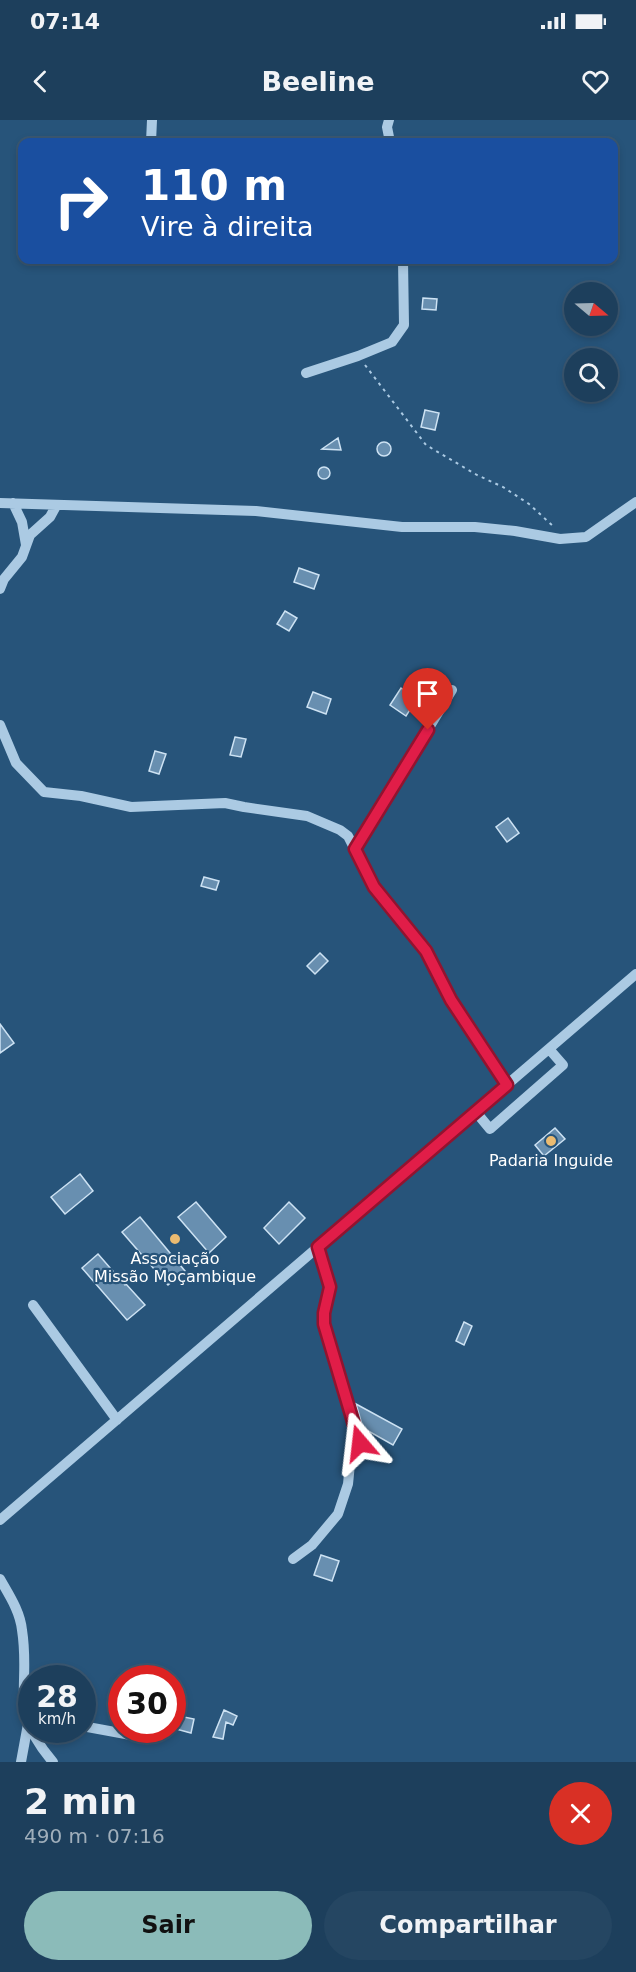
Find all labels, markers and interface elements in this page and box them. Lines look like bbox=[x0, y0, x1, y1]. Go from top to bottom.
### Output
text: 07:14 bbox=[30, 9, 100, 34]
icon: back bbox=[24, 65, 57, 98]
icon: heart bbox=[579, 65, 612, 98]
text: Beeline bbox=[261, 66, 375, 97]
text: 110 m bbox=[141, 161, 287, 210]
icon: right bbox=[42, 162, 120, 240]
text: Vire à direita bbox=[141, 211, 314, 242]
north arrow bbox=[564, 282, 618, 336]
map controls bbox=[564, 282, 618, 402]
button: search bbox=[564, 348, 618, 402]
pin bbox=[402, 668, 453, 730]
icon: arrive bbox=[411, 677, 444, 710]
marker: Padaria Inguide bbox=[544, 1134, 558, 1148]
place label: Padaria Inguide bbox=[489, 1151, 613, 1170]
marker: Associação Missão Moçambique bbox=[168, 1232, 182, 1246]
place label: Associação Missão Moçambique bbox=[94, 1249, 256, 1286]
position arrow bbox=[328, 1411, 392, 1475]
speed limit sign: 30 bbox=[108, 1665, 186, 1743]
text: 28 bbox=[36, 1679, 78, 1714]
text: km/h bbox=[38, 1710, 76, 1728]
text: 2 min bbox=[24, 1781, 137, 1822]
button: close bbox=[549, 1782, 612, 1845]
text: 490 m · 07:16 bbox=[24, 1824, 165, 1848]
button: Sair bbox=[24, 1891, 312, 1960]
button: Compartilhar bbox=[324, 1891, 612, 1960]

